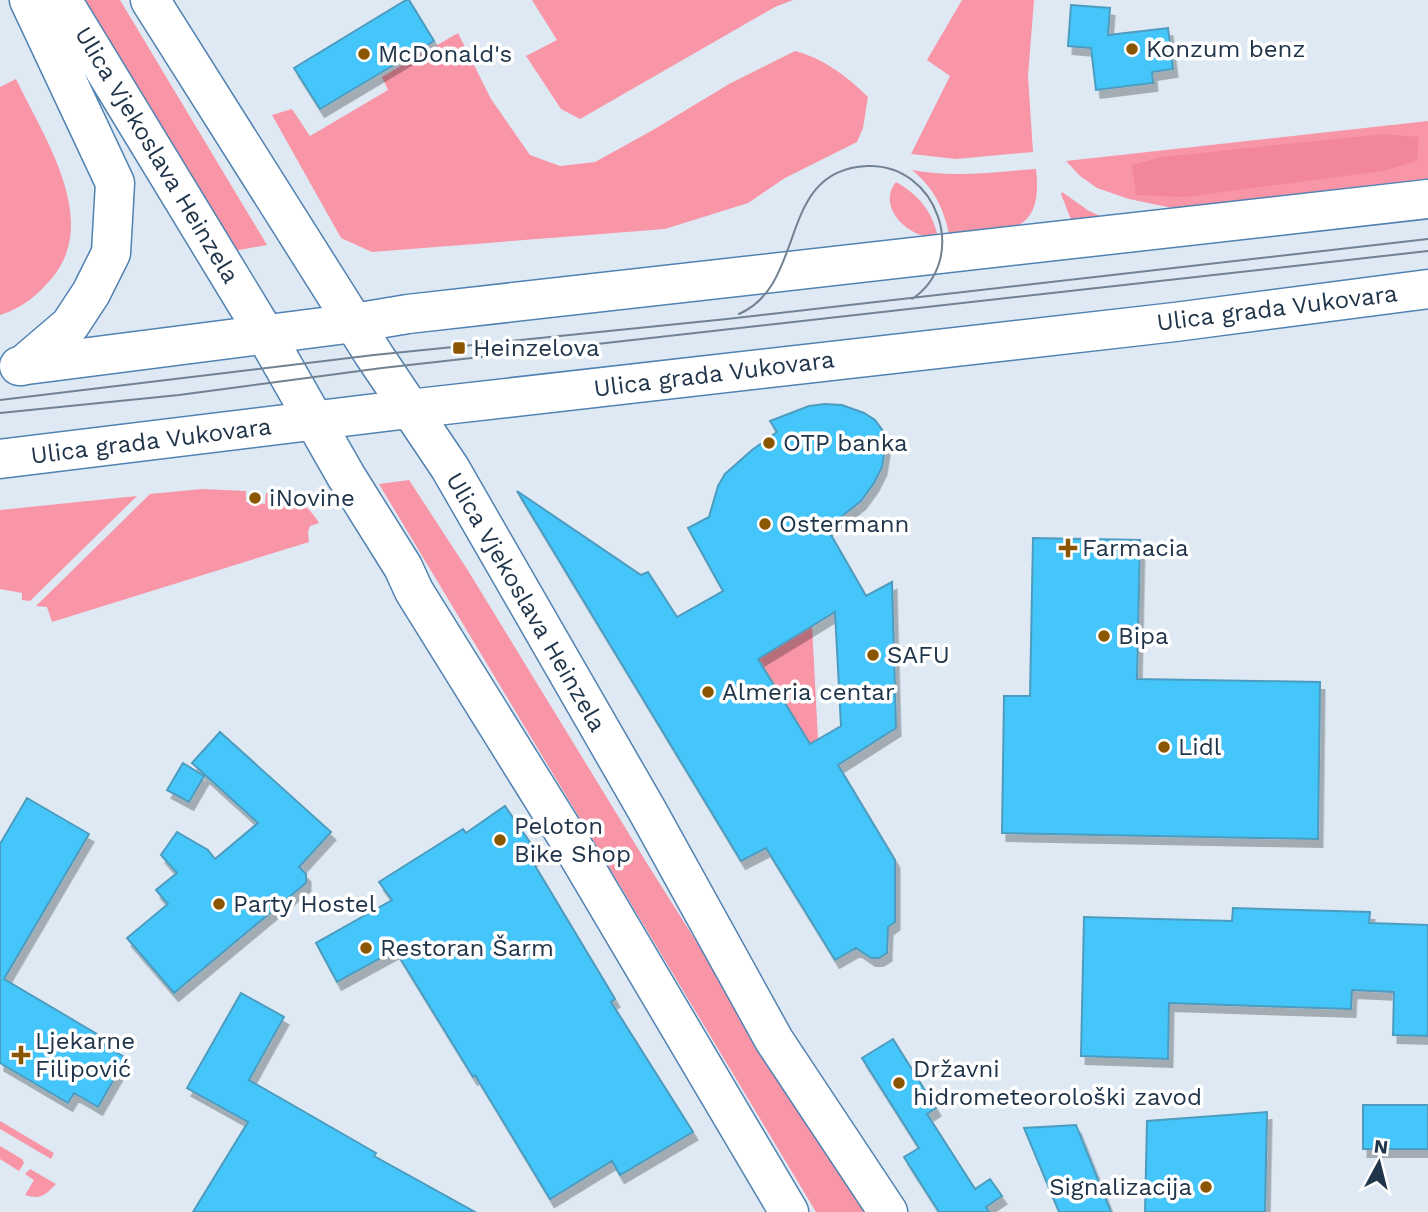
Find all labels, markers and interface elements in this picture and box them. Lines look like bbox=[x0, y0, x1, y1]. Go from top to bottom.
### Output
street label: Ulica Vjekoslava Heinzela bbox=[69, 22, 245, 288]
place label: Konzum benz bbox=[1146, 35, 1305, 63]
place label: McDonald's bbox=[378, 40, 512, 68]
marker: Konzum benz bbox=[1124, 41, 1140, 57]
marker: McDonald's bbox=[356, 46, 372, 62]
street label: Ulica grada Vukovara bbox=[1155, 279, 1399, 337]
place label: Heinzelova bbox=[473, 334, 599, 362]
marker: Heinzelova bbox=[451, 340, 467, 356]
street label: Ulica grada Vukovara bbox=[592, 345, 836, 403]
street label: Ulica grada Vukovara bbox=[29, 412, 273, 470]
place label: OTP banka bbox=[783, 429, 908, 457]
marker: OTP banka bbox=[761, 435, 777, 451]
street label: Ulica Vjekoslava Heinzela bbox=[440, 468, 612, 736]
place label: iNovine bbox=[269, 484, 355, 512]
marker: iNovine bbox=[247, 490, 263, 506]
place label: Ostermann bbox=[779, 510, 909, 538]
marker: Ostermann bbox=[757, 516, 773, 532]
place label: Farmacia bbox=[1082, 534, 1189, 562]
marker: Farmacia bbox=[1060, 540, 1076, 556]
place label: Bipa bbox=[1118, 622, 1169, 650]
marker: Bipa bbox=[1096, 628, 1112, 644]
place label: SAFU bbox=[887, 641, 950, 669]
marker: SAFU bbox=[865, 647, 881, 663]
place label: Almeria centar bbox=[722, 678, 895, 706]
marker: Almeria centar bbox=[700, 684, 716, 700]
place label: Lidl bbox=[1178, 733, 1222, 761]
marker: Lidl bbox=[1156, 739, 1172, 755]
place label: Peloton Bike Shop bbox=[514, 812, 631, 868]
marker: Peloton Bike Shop bbox=[492, 832, 508, 848]
place label: Party Hostel bbox=[233, 890, 377, 918]
marker: Party Hostel bbox=[211, 896, 227, 912]
place label: Restoran Šarm bbox=[380, 934, 554, 962]
marker: Restoran Šarm bbox=[358, 940, 374, 956]
place label: Ljekarne Filipović bbox=[35, 1027, 135, 1083]
marker: Ljekarne Filipović bbox=[13, 1047, 29, 1063]
place label: Državni hidrometeorološki zavod bbox=[913, 1055, 1202, 1111]
marker: Državni hidrometeorološki zavod bbox=[891, 1075, 907, 1091]
north arrow bbox=[1344, 1128, 1414, 1198]
text: N bbox=[1373, 1134, 1389, 1159]
place label: Signalizacija bbox=[1049, 1173, 1192, 1201]
marker: Signalizacija bbox=[1198, 1179, 1214, 1195]

